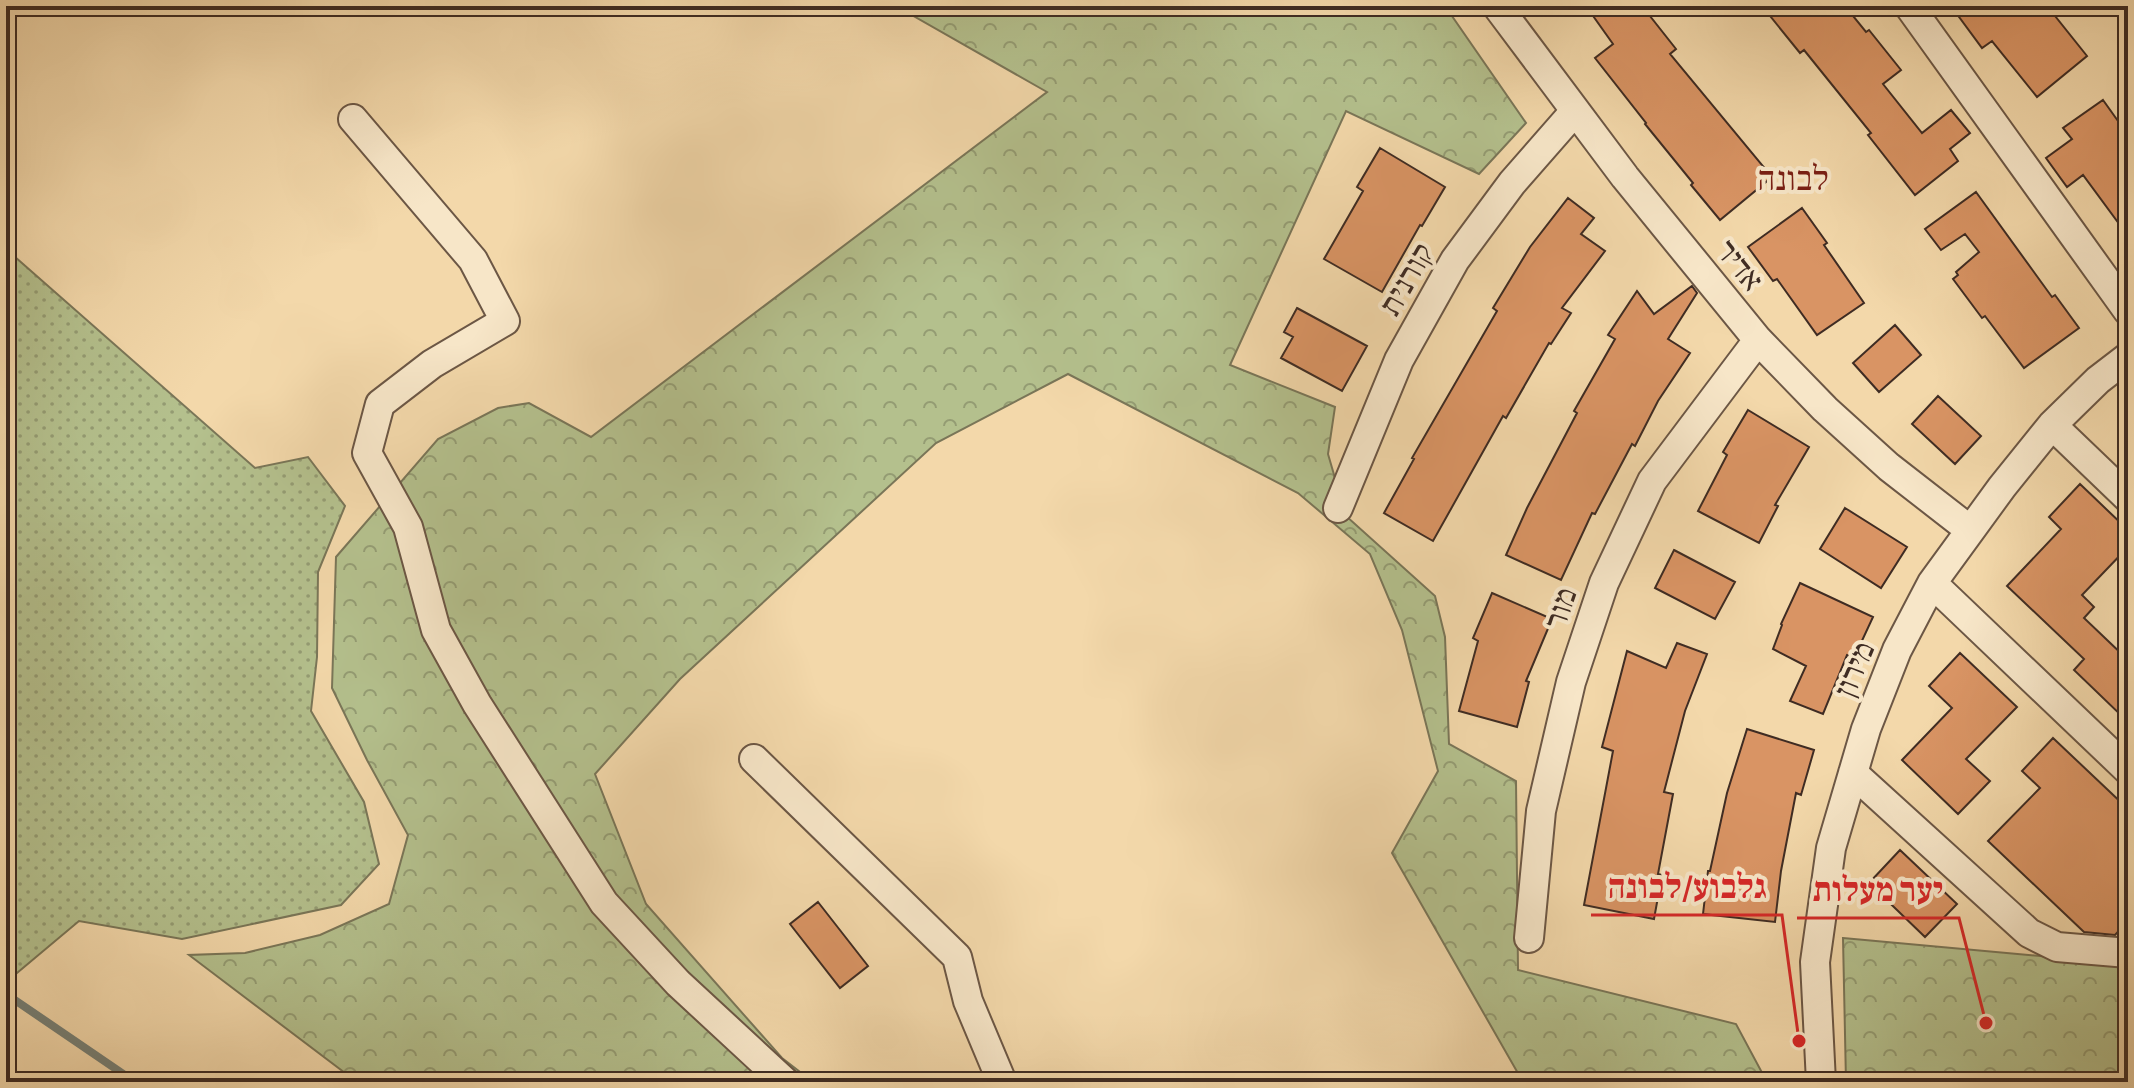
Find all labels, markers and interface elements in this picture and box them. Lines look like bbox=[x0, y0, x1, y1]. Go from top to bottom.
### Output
district label: לבונה bbox=[1757, 155, 1829, 202]
street label: אדיר bbox=[1706, 230, 1774, 300]
street label: קורנית bbox=[1368, 235, 1444, 323]
street label: מור bbox=[1532, 581, 1588, 635]
street label: מירון bbox=[1823, 634, 1885, 704]
callout: גלבוע/לבונה bbox=[1591, 857, 1782, 915]
callout: יער מעלות bbox=[1797, 860, 1959, 918]
text: גלבוע/לבונה bbox=[1607, 863, 1767, 910]
text: יער מעלות bbox=[1813, 866, 1943, 913]

